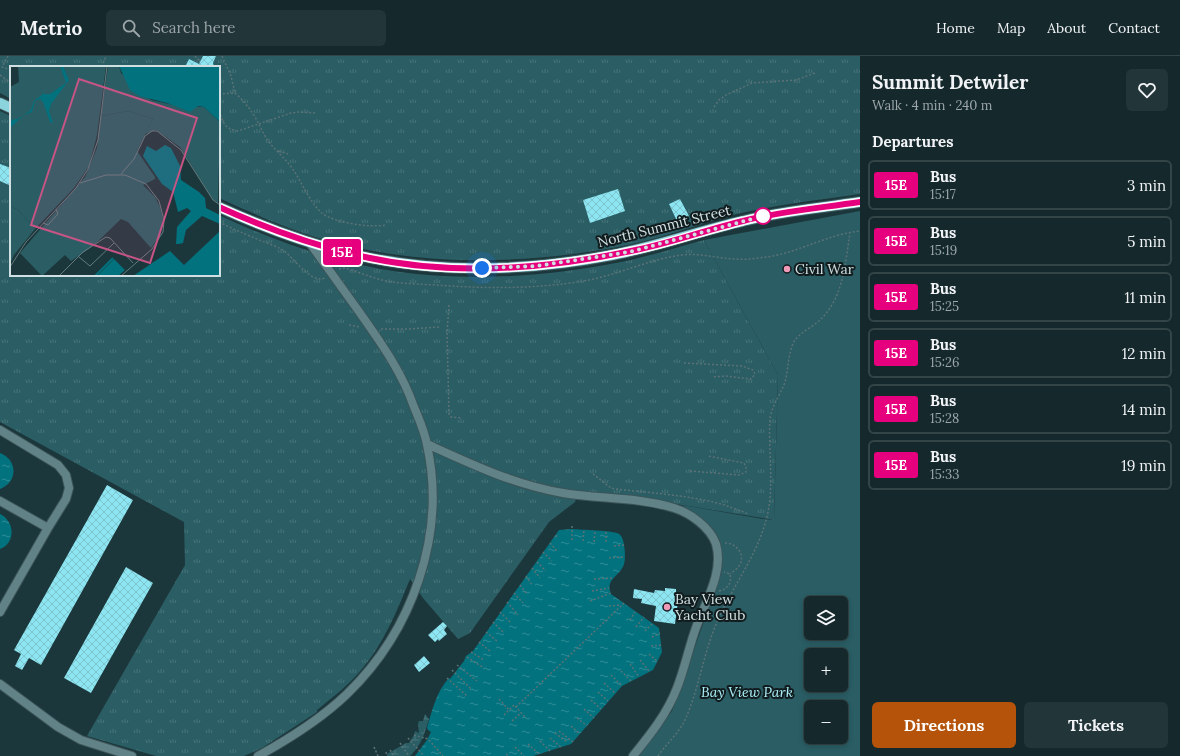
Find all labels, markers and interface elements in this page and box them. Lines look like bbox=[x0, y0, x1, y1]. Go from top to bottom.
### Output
search box bbox=[106, 10, 386, 46]
text: Metrio bbox=[20, 16, 82, 40]
icon: search bbox=[120, 17, 142, 39]
text: Search here bbox=[152, 18, 235, 37]
text: Home bbox=[936, 19, 975, 37]
text: Map bbox=[997, 19, 1025, 37]
text: About bbox=[1047, 19, 1086, 37]
text: Contact bbox=[1108, 19, 1160, 37]
inset map bbox=[10, 66, 220, 276]
button: heart bbox=[1126, 69, 1168, 111]
text: Summit Detwiler bbox=[872, 70, 1028, 94]
text: Walk · 4 min · 240 m bbox=[872, 97, 992, 114]
text: Departures bbox=[872, 132, 953, 151]
text: Bus bbox=[930, 167, 956, 186]
text: 15E bbox=[885, 176, 907, 194]
text: 3 min bbox=[1127, 176, 1166, 195]
text: 15:17 bbox=[930, 186, 956, 203]
street label: North Summit Street bbox=[596, 201, 733, 251]
unlabelled marker bbox=[754, 207, 772, 225]
text: Bus bbox=[930, 223, 956, 242]
text: 15E bbox=[885, 232, 907, 250]
text: 5 min bbox=[1127, 232, 1166, 251]
line badge: 15E bbox=[319, 239, 365, 265]
text: 15:19 bbox=[930, 242, 957, 259]
text: 15E bbox=[331, 243, 353, 261]
your location bbox=[472, 258, 492, 278]
place label: Civil War bbox=[795, 260, 854, 278]
marker: Civil War bbox=[782, 264, 792, 274]
text: Bus bbox=[930, 279, 956, 298]
text: 15E bbox=[885, 288, 907, 306]
text: 11 min bbox=[1124, 288, 1166, 307]
text: 15:25 bbox=[930, 298, 959, 315]
text: Bus bbox=[930, 335, 956, 354]
text: 15E bbox=[885, 344, 907, 362]
text: 12 min bbox=[1122, 344, 1166, 363]
text: 15:26 bbox=[930, 354, 960, 371]
text: Bus bbox=[930, 391, 956, 410]
text: 15E bbox=[885, 400, 907, 418]
text: 14 min bbox=[1122, 400, 1166, 419]
text: 15:28 bbox=[930, 410, 959, 427]
text: Bus bbox=[930, 447, 956, 466]
text: 15E bbox=[885, 456, 907, 474]
text: 19 min bbox=[1121, 456, 1166, 475]
text: 15:33 bbox=[930, 466, 960, 483]
place label: Bay View Yacht Club bbox=[674, 590, 745, 624]
map controls bbox=[804, 596, 848, 744]
button: layers bbox=[804, 596, 848, 640]
marker: Bay View Yacht Club bbox=[662, 602, 672, 612]
button: + bbox=[804, 648, 848, 692]
park label: Bay View Park bbox=[701, 683, 793, 701]
button: − bbox=[804, 700, 848, 744]
button: Directions bbox=[872, 702, 1016, 748]
button: Tickets bbox=[1024, 702, 1168, 748]

